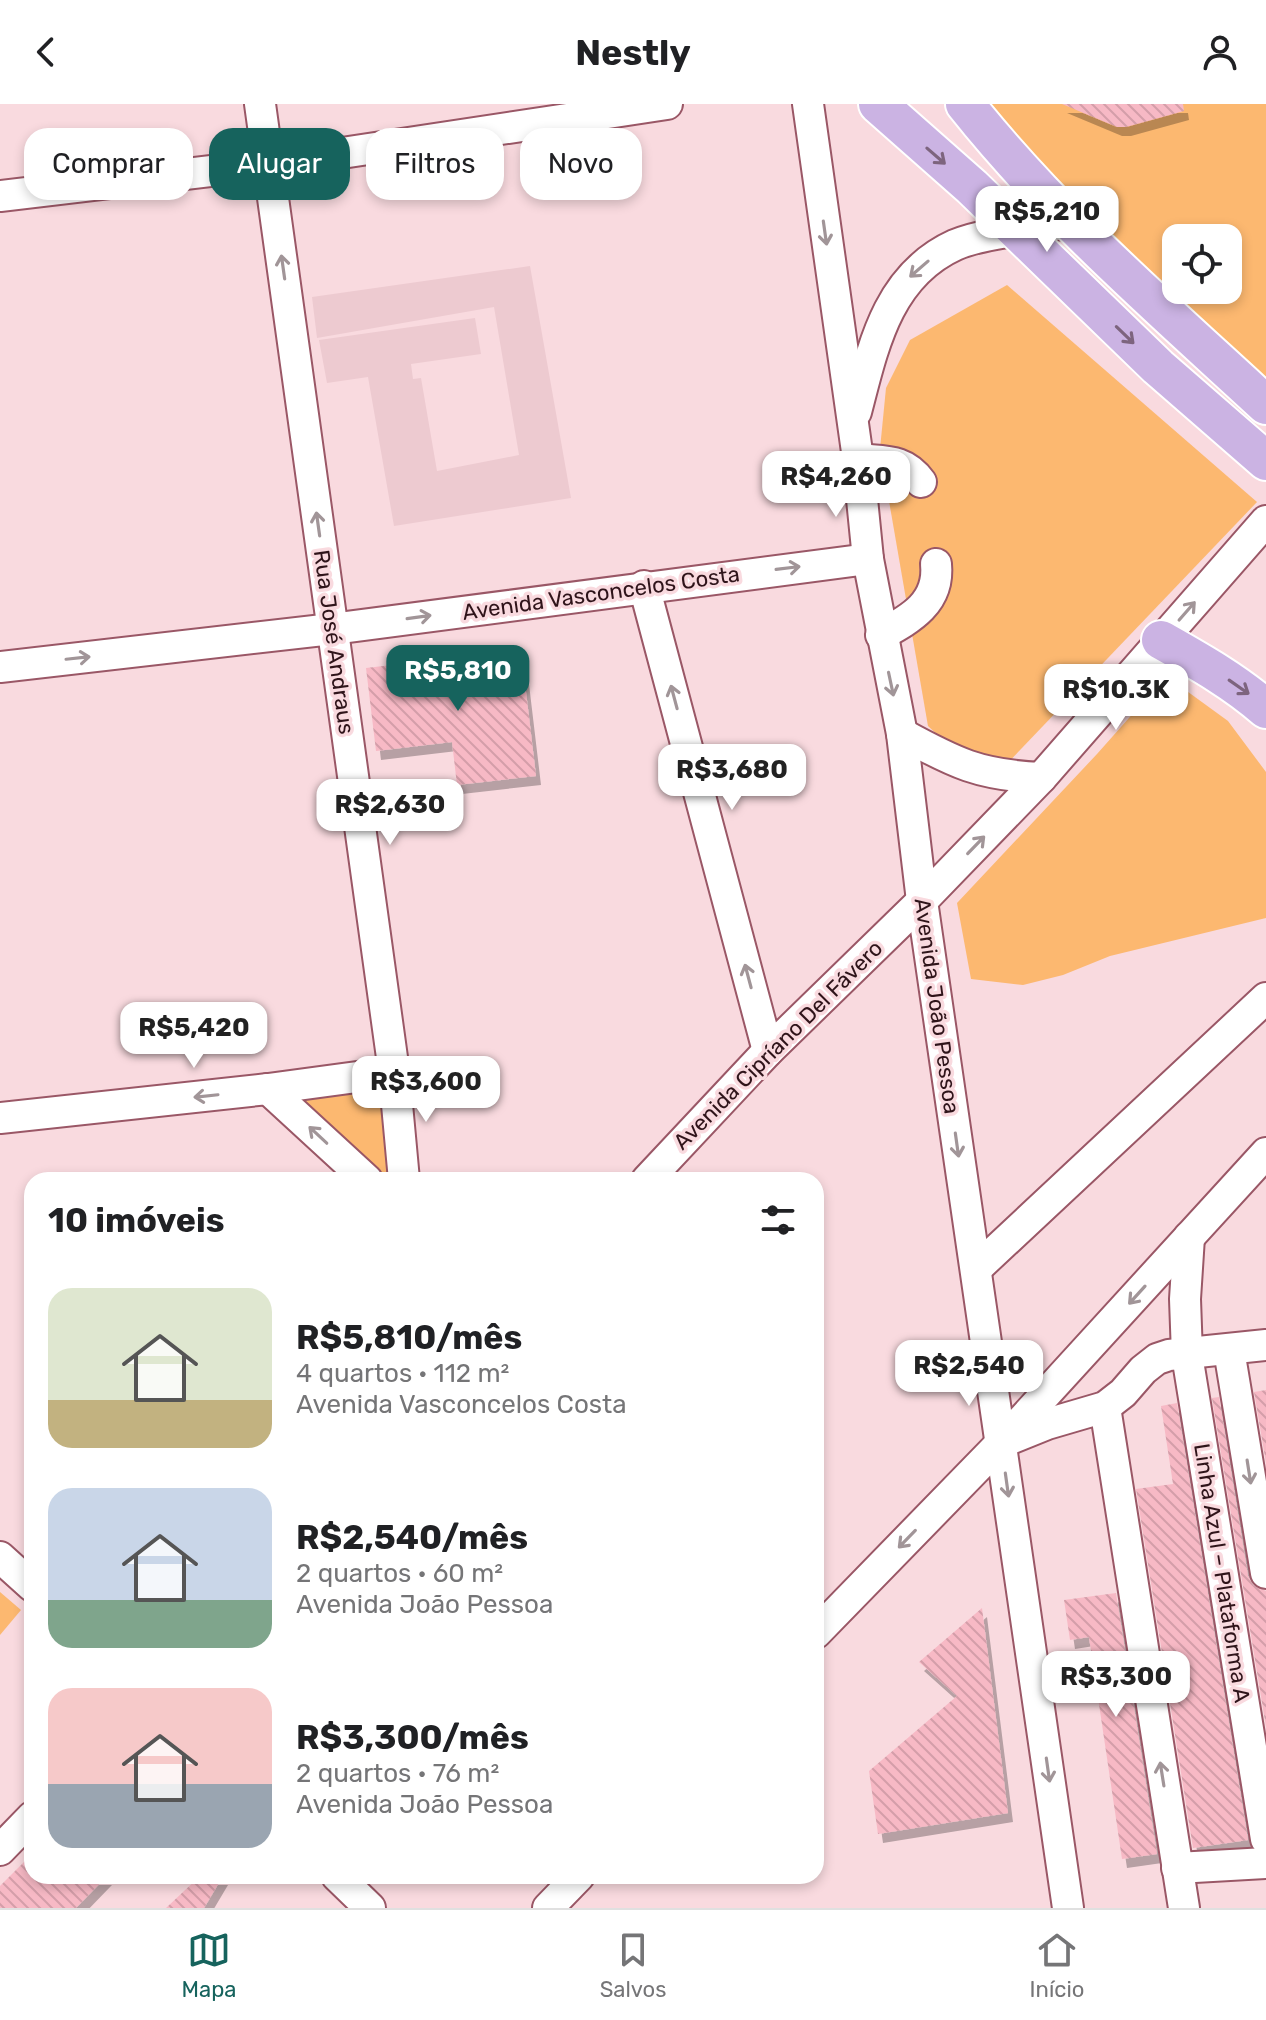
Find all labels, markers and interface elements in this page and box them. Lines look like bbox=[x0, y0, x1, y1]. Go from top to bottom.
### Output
icon: back bbox=[24, 30, 68, 74]
icon: person bbox=[1198, 30, 1242, 74]
text: Nestly bbox=[575, 31, 691, 74]
chip: Comprar bbox=[24, 128, 193, 200]
chip: Alugar bbox=[209, 128, 350, 200]
chip: Filtros bbox=[366, 128, 504, 200]
chip: Novo bbox=[520, 128, 642, 200]
one-way arrow bbox=[926, 146, 946, 164]
pin: R$5,210 bbox=[973, 186, 1121, 254]
text: R$5,210 bbox=[994, 196, 1100, 227]
one-way arrow bbox=[818, 219, 833, 245]
map controls bbox=[1162, 224, 1242, 304]
button: locate bbox=[1162, 224, 1242, 304]
one-way arrow bbox=[275, 255, 290, 280]
one-way arrow bbox=[909, 260, 929, 278]
one-way arrow bbox=[1114, 325, 1134, 344]
pin: R$4,260 bbox=[762, 451, 910, 519]
text: R$4,260 bbox=[780, 461, 892, 492]
one-way arrow bbox=[310, 512, 325, 537]
street label: Rua José Andraus bbox=[308, 548, 360, 736]
street label: Avenida Vasconcelos Costa bbox=[461, 560, 741, 626]
one-way arrow bbox=[774, 561, 801, 576]
one-way arrow bbox=[1178, 601, 1196, 621]
one-way arrow bbox=[406, 609, 431, 624]
pin: R$5,810 bbox=[384, 645, 532, 713]
one-way arrow bbox=[64, 650, 90, 665]
text: R$5,810 bbox=[404, 655, 512, 686]
pin: R$10.3K bbox=[1042, 664, 1190, 732]
one-way arrow bbox=[884, 670, 899, 696]
text: R$10.3K bbox=[1062, 674, 1170, 705]
one-way arrow bbox=[1228, 678, 1249, 695]
one-way arrow bbox=[665, 685, 680, 711]
pin: R$3,680 bbox=[658, 744, 806, 812]
text: R$3,680 bbox=[676, 754, 788, 785]
pin: R$2,630 bbox=[316, 779, 464, 847]
text: R$2,630 bbox=[334, 789, 446, 820]
one-way arrow bbox=[966, 835, 985, 855]
street label: Avenida João Pessoa bbox=[908, 896, 966, 1116]
street label: Avenida Cipríano Del Fávero bbox=[668, 935, 888, 1155]
one-way arrow bbox=[739, 963, 754, 989]
pin: R$5,420 bbox=[120, 1002, 268, 1070]
text: R$5,420 bbox=[138, 1012, 250, 1043]
pin: R$3,600 bbox=[352, 1056, 500, 1124]
text: R$3,600 bbox=[370, 1066, 482, 1097]
one-way arrow bbox=[193, 1088, 219, 1103]
one-way arrow bbox=[308, 1126, 328, 1144]
one-way arrow bbox=[950, 1132, 965, 1157]
icon: filters bbox=[756, 1198, 800, 1242]
text: 10 imóveis bbox=[48, 1200, 225, 1241]
one-way arrow bbox=[1127, 1285, 1146, 1305]
text: R$5,810/mês bbox=[296, 1317, 522, 1358]
icon: home bbox=[112, 1320, 208, 1416]
pin: R$2,540 bbox=[895, 1340, 1043, 1408]
text: R$2,540 bbox=[913, 1350, 1025, 1381]
text: 4 quartos · 112 m² bbox=[296, 1358, 509, 1389]
text: Avenida Vasconcelos Costa bbox=[296, 1389, 627, 1420]
street label: Linha Azul – Plataforma A bbox=[1188, 1442, 1256, 1705]
one-way arrow bbox=[1242, 1459, 1257, 1484]
one-way arrow bbox=[1000, 1472, 1015, 1497]
text: R$2,540/mês bbox=[296, 1517, 528, 1558]
icon: home bbox=[112, 1520, 208, 1616]
one-way arrow bbox=[898, 1529, 917, 1549]
text: 2 quartos · 60 m² bbox=[296, 1558, 503, 1589]
text: Avenida João Pessoa bbox=[296, 1589, 553, 1620]
pin: R$3,300 bbox=[1042, 1651, 1190, 1719]
text: R$3,300 bbox=[1060, 1661, 1172, 1692]
text: R$3,300/mês bbox=[296, 1717, 529, 1758]
icon: home bbox=[112, 1720, 208, 1816]
one-way arrow bbox=[1041, 1757, 1056, 1782]
text: 2 quartos · 76 m² bbox=[296, 1758, 499, 1789]
one-way arrow bbox=[1154, 1762, 1169, 1787]
text: Avenida João Pessoa bbox=[296, 1789, 553, 1820]
tab: Mapa bbox=[182, 1928, 236, 2003]
tab: Salvos bbox=[600, 1928, 666, 2003]
tab: Início bbox=[1030, 1928, 1084, 2003]

